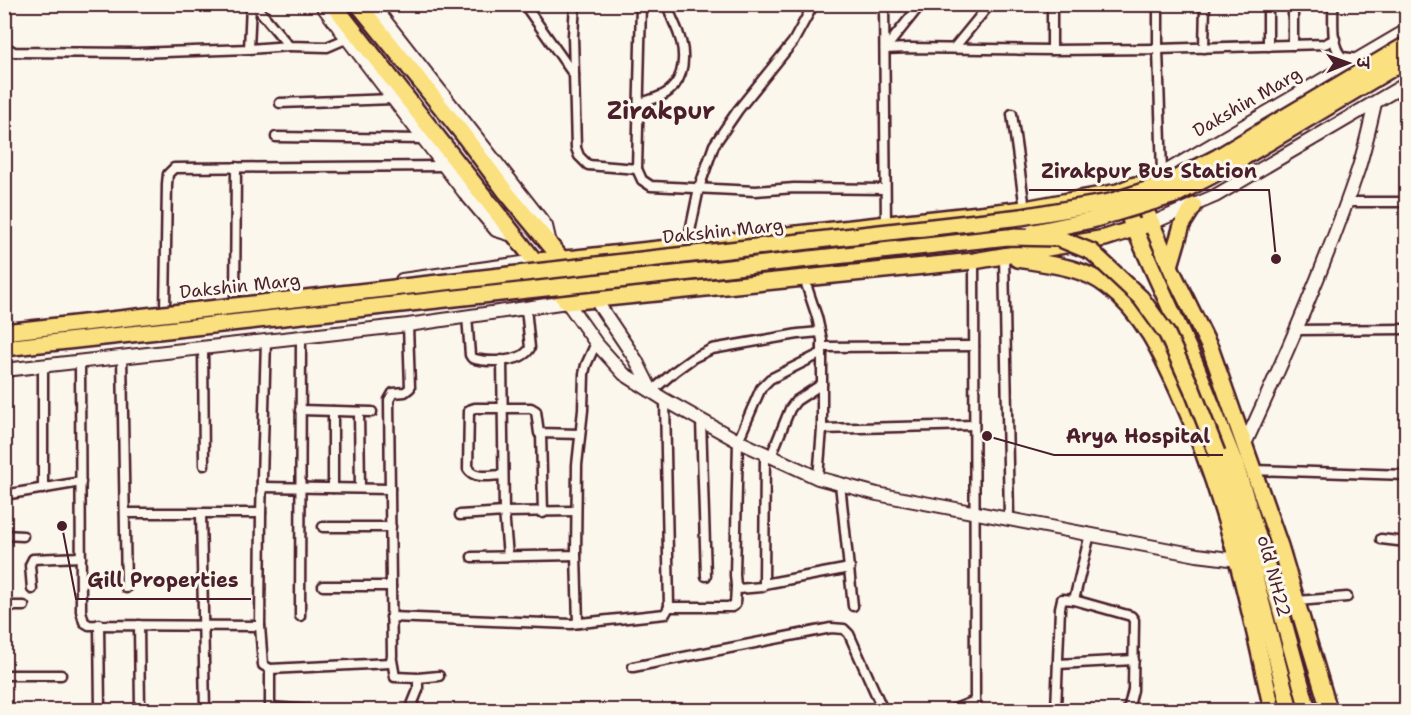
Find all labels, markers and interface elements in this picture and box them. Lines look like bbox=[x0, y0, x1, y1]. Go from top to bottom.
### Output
north arrow bbox=[1318, 33, 1378, 93]
text: उ bbox=[1352, 55, 1373, 70]
street label: Dakshin Marg bbox=[1188, 61, 1306, 143]
district label: Zirakpur bbox=[607, 95, 715, 127]
callout: Zirakpur Bus Station bbox=[1029, 152, 1269, 190]
text: Zirakpur Bus Station bbox=[1041, 158, 1257, 184]
street label: Dakshin Marg bbox=[661, 213, 785, 249]
street label: Dakshin Marg bbox=[178, 268, 302, 304]
callout: Arya Hospital bbox=[1054, 417, 1223, 455]
text: Arya Hospital bbox=[1066, 423, 1210, 449]
street label: old NH22 bbox=[1252, 532, 1296, 620]
callout: Gill Properties bbox=[76, 561, 251, 599]
text: Gill Properties bbox=[87, 567, 239, 593]

